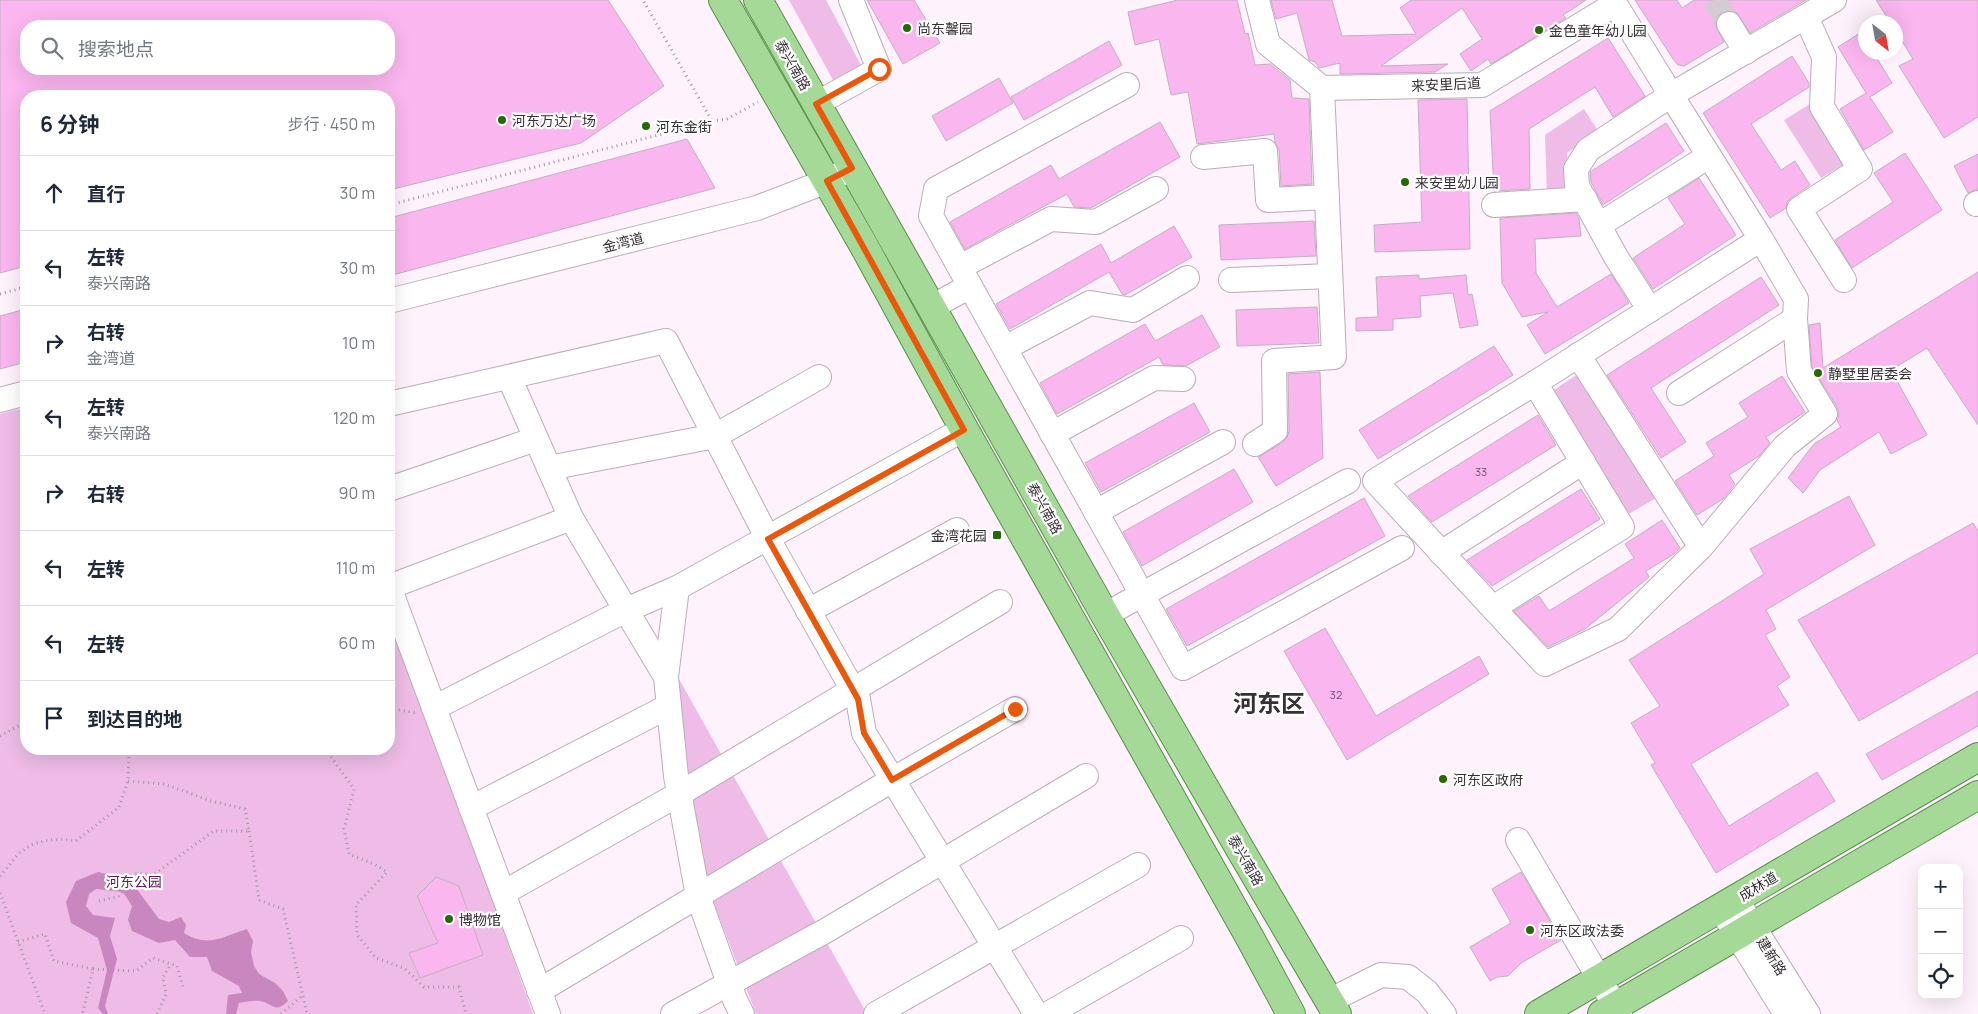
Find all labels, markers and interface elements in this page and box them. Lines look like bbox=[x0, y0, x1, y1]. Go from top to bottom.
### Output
north arrow bbox=[1858, 15, 1903, 60]
place label: 尚东馨园 bbox=[917, 19, 973, 38]
search box bbox=[20, 20, 395, 75]
place label: 金色童年幼儿园 bbox=[1549, 21, 1647, 40]
marker: 尚东馨园 bbox=[901, 22, 913, 34]
marker: 金色童年幼儿园 bbox=[1533, 24, 1545, 36]
icon: search bbox=[38, 34, 66, 62]
text: 搜索地点 bbox=[78, 36, 154, 62]
street label: 泰兴南路 bbox=[771, 36, 815, 94]
route start bbox=[868, 58, 891, 81]
street label: 来安里后道 bbox=[1411, 73, 1481, 95]
text: 6 分钟 bbox=[40, 110, 99, 138]
place label: 河东万达广场 bbox=[512, 111, 596, 130]
text: 步行 · 450 m bbox=[288, 113, 375, 135]
marker: 河东万达广场 bbox=[496, 114, 508, 126]
place label: 河东金街 bbox=[656, 117, 712, 136]
marker: 河东金街 bbox=[640, 120, 652, 132]
place label: 来安里幼儿园 bbox=[1415, 173, 1499, 192]
marker: 来安里幼儿园 bbox=[1399, 176, 1411, 188]
icon: ahead bbox=[40, 179, 68, 207]
text: 直行 bbox=[87, 181, 125, 207]
text: 30 m bbox=[340, 182, 375, 204]
street label: 金湾道 bbox=[600, 228, 646, 256]
text: 左转 bbox=[87, 244, 125, 270]
icon: left bbox=[40, 254, 68, 282]
text: 30 m bbox=[340, 257, 375, 279]
text: 泰兴南路 bbox=[87, 272, 151, 294]
text: 右转 bbox=[87, 319, 125, 345]
icon: right bbox=[40, 329, 68, 357]
text: 10 m bbox=[342, 332, 375, 354]
text: 金湾道 bbox=[87, 347, 135, 369]
place label: 静墅里居委会 bbox=[1828, 364, 1912, 383]
marker: 静墅里居委会 bbox=[1812, 367, 1824, 379]
text: 左转 bbox=[87, 394, 125, 420]
icon: left bbox=[40, 404, 68, 432]
text: 120 m bbox=[333, 407, 375, 429]
text: 泰兴南路 bbox=[87, 422, 151, 444]
house number: 33 bbox=[1475, 464, 1487, 479]
icon: right bbox=[40, 479, 68, 507]
street label: 泰兴南路 bbox=[1023, 479, 1067, 537]
text: 右转 bbox=[87, 481, 125, 507]
text: 90 m bbox=[339, 482, 375, 504]
place label: 金湾花园 bbox=[931, 526, 987, 545]
marker: 金湾花园 bbox=[991, 529, 1003, 541]
icon: left bbox=[40, 554, 68, 582]
text: 左转 bbox=[87, 556, 125, 582]
text: 110 m bbox=[336, 557, 375, 579]
icon: left bbox=[40, 629, 68, 657]
text: 左转 bbox=[87, 631, 125, 657]
text: 60 m bbox=[339, 632, 375, 654]
district label: 河东区 bbox=[1233, 686, 1305, 719]
house number: 32 bbox=[1330, 687, 1342, 702]
route end bbox=[1004, 698, 1027, 721]
icon: arrive bbox=[40, 704, 68, 732]
text: 到达目的地 bbox=[87, 706, 182, 732]
place label: 河东区政府 bbox=[1453, 770, 1523, 789]
marker: 河东区政府 bbox=[1437, 773, 1449, 785]
street label: 泰兴南路 bbox=[1224, 831, 1268, 889]
map controls bbox=[1918, 864, 1963, 999]
button: + bbox=[1918, 864, 1963, 909]
street label: 成林道 bbox=[1735, 867, 1781, 905]
park label: 河东公园 bbox=[106, 872, 162, 891]
button: − bbox=[1918, 909, 1963, 954]
place label: 博物馆 bbox=[459, 910, 501, 929]
marker: 博物馆 bbox=[443, 913, 455, 925]
place label: 河东区政法委 bbox=[1540, 921, 1624, 940]
marker: 河东区政法委 bbox=[1524, 924, 1536, 936]
street label: 建新路 bbox=[1753, 933, 1791, 979]
button: locate bbox=[1918, 954, 1963, 999]

